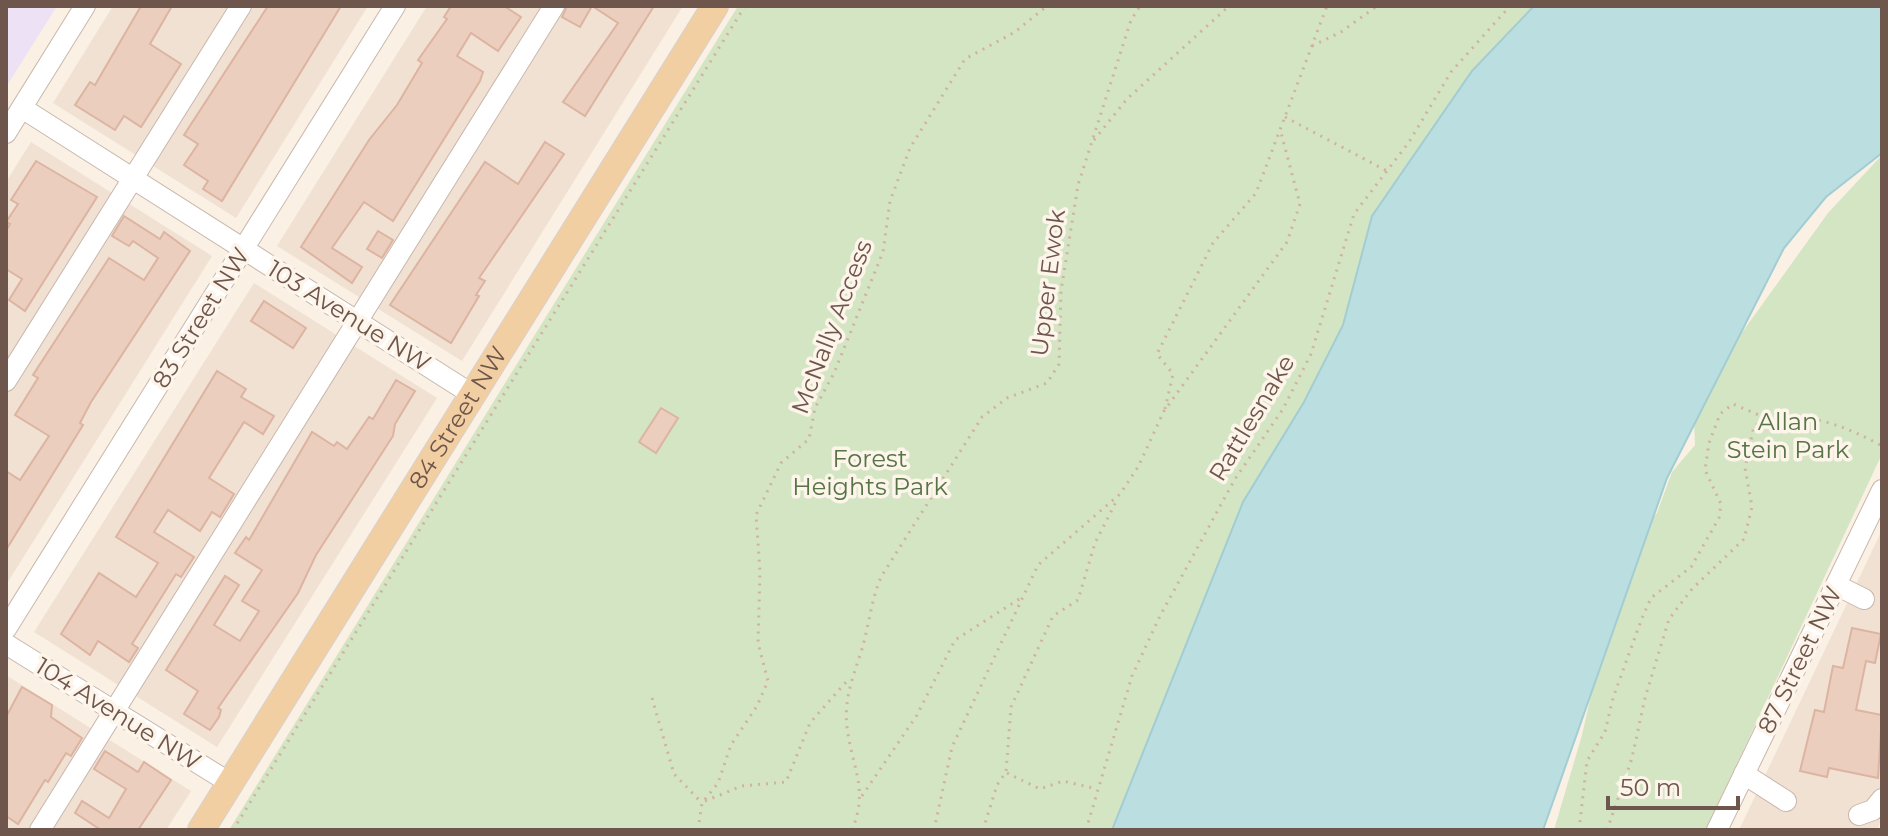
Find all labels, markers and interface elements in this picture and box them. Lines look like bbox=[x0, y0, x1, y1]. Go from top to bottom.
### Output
street label: Upper Ewok bbox=[1024, 207, 1071, 358]
street label: McNally Access bbox=[785, 236, 878, 418]
street label: 83 Street NW bbox=[146, 242, 255, 393]
street label: 103 Avenue NW bbox=[262, 254, 436, 377]
street label: 84 Street NW bbox=[403, 341, 513, 494]
street label: Rattlesnake bbox=[1203, 349, 1301, 486]
park label: Allan Stein Park bbox=[1727, 407, 1850, 464]
park label: Forest Heights Park bbox=[792, 444, 948, 501]
street label: 87 Street NW bbox=[1751, 581, 1848, 738]
street label: 104 Avenue NW bbox=[30, 651, 206, 776]
scale bar bbox=[1608, 760, 1738, 810]
text: 50 m bbox=[1620, 773, 1681, 802]

